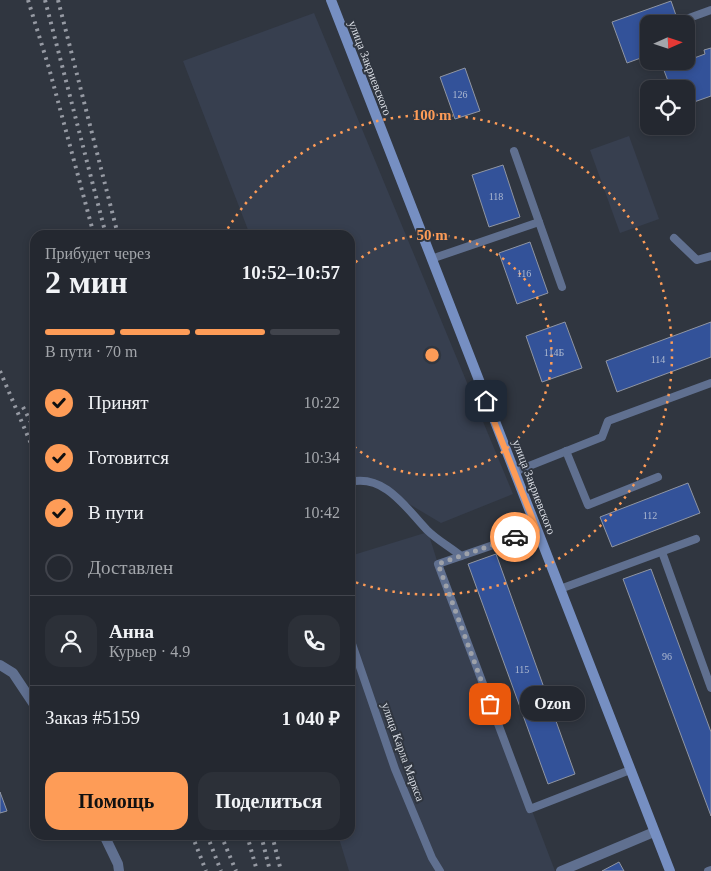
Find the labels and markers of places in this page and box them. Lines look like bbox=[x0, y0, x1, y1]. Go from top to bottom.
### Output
centre of rings bbox=[423, 346, 441, 364]
pin bbox=[465, 380, 507, 422]
pin bbox=[469, 683, 511, 725]
callout: Ozon bbox=[520, 686, 585, 722]

